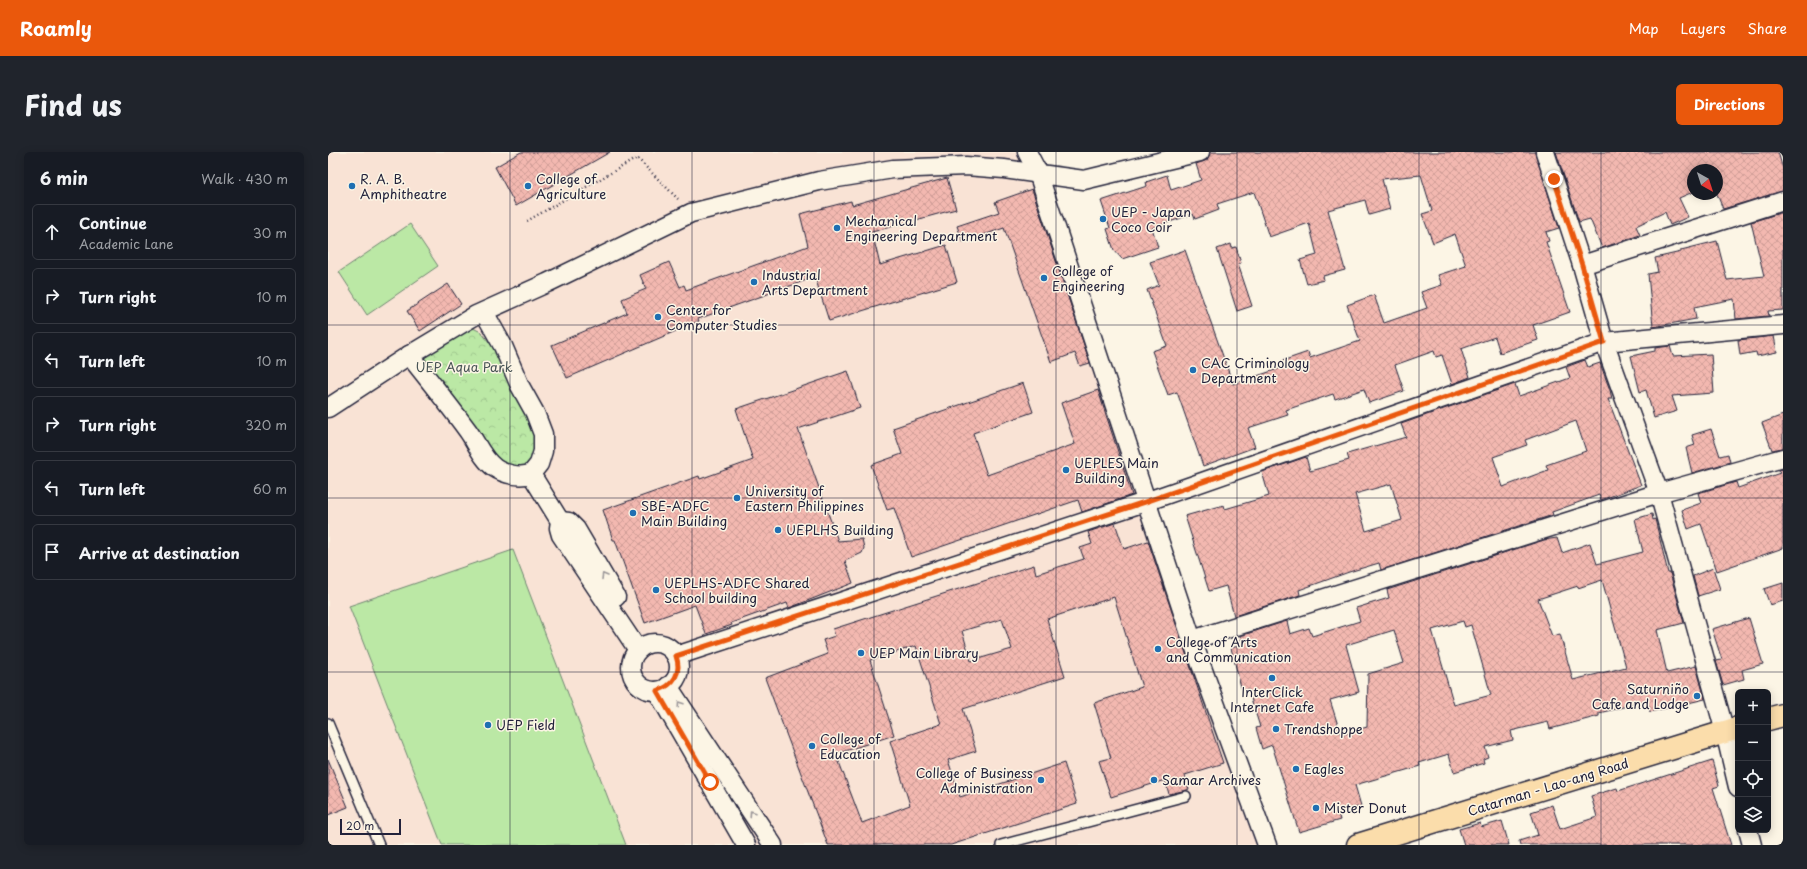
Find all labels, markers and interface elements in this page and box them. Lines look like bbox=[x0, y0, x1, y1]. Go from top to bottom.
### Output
text: Roamly bbox=[20, 14, 92, 42]
text: Map bbox=[1629, 18, 1659, 39]
text: Layers bbox=[1681, 18, 1726, 39]
text: Share bbox=[1748, 18, 1787, 39]
text: Find us bbox=[24, 83, 122, 126]
button: Directions bbox=[1676, 84, 1783, 125]
north arrow bbox=[1687, 164, 1723, 200]
text: 6 min bbox=[40, 165, 88, 191]
text: Walk · 430 m bbox=[201, 169, 288, 188]
place label: R. A. B. Amphitheatre bbox=[360, 169, 447, 203]
place label: College of Agriculture bbox=[536, 169, 606, 203]
route end bbox=[1545, 170, 1563, 188]
marker: R. A. B. Amphitheatre bbox=[347, 181, 357, 191]
marker: College of Agriculture bbox=[523, 181, 533, 191]
place label: UEP - Japan Coco Coir bbox=[1111, 202, 1191, 236]
text: Continue bbox=[79, 211, 147, 234]
place label: Mechanical Engineering Department bbox=[845, 211, 997, 245]
marker: UEP - Japan Coco Coir bbox=[1098, 214, 1108, 224]
icon: ahead bbox=[41, 221, 63, 243]
text: 30 m bbox=[253, 223, 287, 242]
marker: Mechanical Engineering Department bbox=[832, 223, 842, 233]
text: Academic Lane bbox=[79, 234, 174, 253]
place label: College of Engineering bbox=[1052, 261, 1125, 295]
place label: Industrial Arts Department bbox=[762, 265, 868, 299]
marker: College of Engineering bbox=[1039, 273, 1049, 283]
marker: Industrial Arts Department bbox=[749, 277, 759, 287]
icon: right bbox=[41, 285, 63, 307]
text: Turn right bbox=[79, 285, 156, 308]
text: 10 m bbox=[257, 287, 287, 306]
place label: Center for Computer Studies bbox=[666, 300, 777, 334]
marker: Center for Computer Studies bbox=[653, 312, 663, 322]
icon: left bbox=[41, 349, 63, 371]
text: Turn left bbox=[79, 349, 145, 372]
text: 10 m bbox=[257, 351, 287, 370]
place label: CAC Criminology Department bbox=[1201, 353, 1309, 387]
park label: UEP Aqua Park bbox=[415, 357, 513, 376]
marker: CAC Criminology Department bbox=[1188, 365, 1198, 375]
icon: right bbox=[41, 413, 63, 435]
text: Turn right bbox=[79, 413, 156, 436]
text: 320 m bbox=[245, 415, 287, 434]
place label: UEPLES Main Building bbox=[1074, 453, 1159, 487]
marker: UEPLES Main Building bbox=[1061, 465, 1071, 475]
icon: left bbox=[41, 477, 63, 499]
text: Turn left bbox=[79, 477, 145, 500]
text: 60 m bbox=[253, 479, 287, 498]
place label: University of Eastern Philippines bbox=[745, 481, 864, 515]
marker: University of Eastern Philippines bbox=[732, 493, 742, 503]
place label: SBE-ADFC Main Building bbox=[641, 496, 727, 530]
marker: SBE-ADFC Main Building bbox=[628, 508, 638, 518]
place label: UEPLHS Building bbox=[786, 520, 894, 539]
marker: UEPLHS Building bbox=[773, 525, 783, 535]
icon: arrive bbox=[41, 541, 63, 563]
text: Arrive at destination bbox=[79, 541, 240, 564]
one-way arrow bbox=[601, 573, 608, 580]
place label: UEPLHS-ADFC Shared School building bbox=[664, 573, 809, 607]
marker: UEPLHS-ADFC Shared School building bbox=[651, 585, 661, 595]
place label: College of Arts and Communication bbox=[1166, 632, 1291, 666]
place label: UEP Main Library bbox=[869, 643, 979, 662]
marker: College of Arts and Communication bbox=[1153, 644, 1163, 654]
marker: UEP Main Library bbox=[856, 648, 866, 658]
marker: InterClick Internet Cafe bbox=[1267, 673, 1277, 683]
place label: Saturniño Cafe and Lodge bbox=[1592, 679, 1689, 713]
place label: InterClick Internet Cafe bbox=[1230, 682, 1314, 716]
map controls bbox=[1735, 689, 1771, 833]
button: + bbox=[1735, 689, 1771, 725]
marker: Saturniño Cafe and Lodge bbox=[1692, 691, 1702, 701]
one-way arrow bbox=[677, 701, 685, 708]
place label: UEP Field bbox=[496, 715, 555, 734]
place label: Trendshoppe bbox=[1284, 719, 1363, 738]
marker: UEP Field bbox=[483, 720, 493, 730]
marker: Trendshoppe bbox=[1271, 724, 1281, 734]
button: − bbox=[1735, 725, 1771, 761]
place label: College of Education bbox=[820, 729, 881, 763]
marker: College of Education bbox=[807, 741, 817, 751]
street label: Catarman - Lao-ang Road bbox=[1465, 753, 1631, 820]
place label: Eagles bbox=[1304, 759, 1344, 778]
button: locate bbox=[1735, 761, 1771, 797]
place label: College of Business Administration bbox=[916, 763, 1033, 797]
marker: Eagles bbox=[1291, 764, 1301, 774]
place label: Samar Archives bbox=[1162, 770, 1261, 789]
route start bbox=[701, 773, 719, 791]
marker: College of Business Administration bbox=[1036, 775, 1046, 785]
marker: Samar Archives bbox=[1149, 775, 1159, 785]
button: layers bbox=[1735, 797, 1771, 833]
place label: Mister Donut bbox=[1324, 798, 1407, 817]
marker: Mister Donut bbox=[1311, 803, 1321, 813]
one-way arrow bbox=[750, 810, 757, 817]
scale bar bbox=[340, 817, 401, 836]
text: 20 m bbox=[346, 817, 374, 834]

